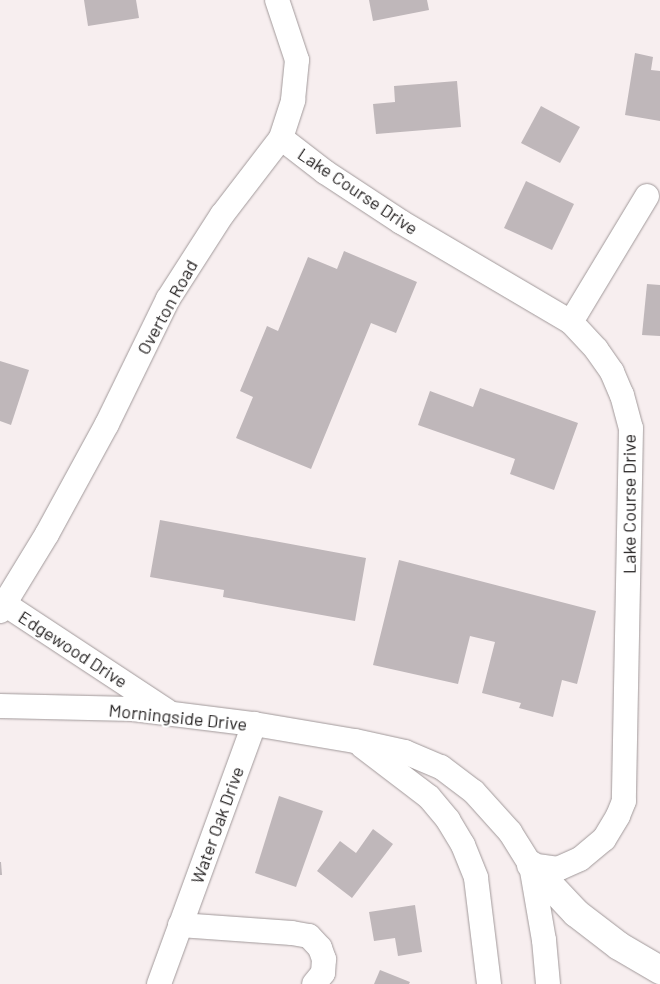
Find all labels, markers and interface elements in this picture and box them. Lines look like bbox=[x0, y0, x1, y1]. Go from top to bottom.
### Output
street label: Lake Course Drive bbox=[294, 143, 422, 239]
street label: Overton Road bbox=[132, 256, 202, 358]
street label: Lake Course Drive bbox=[618, 434, 640, 574]
street label: Edgewood Drive bbox=[14, 606, 132, 692]
street label: Morningside Drive bbox=[108, 699, 248, 735]
street label: Water Oak Drive bbox=[186, 763, 248, 887]

